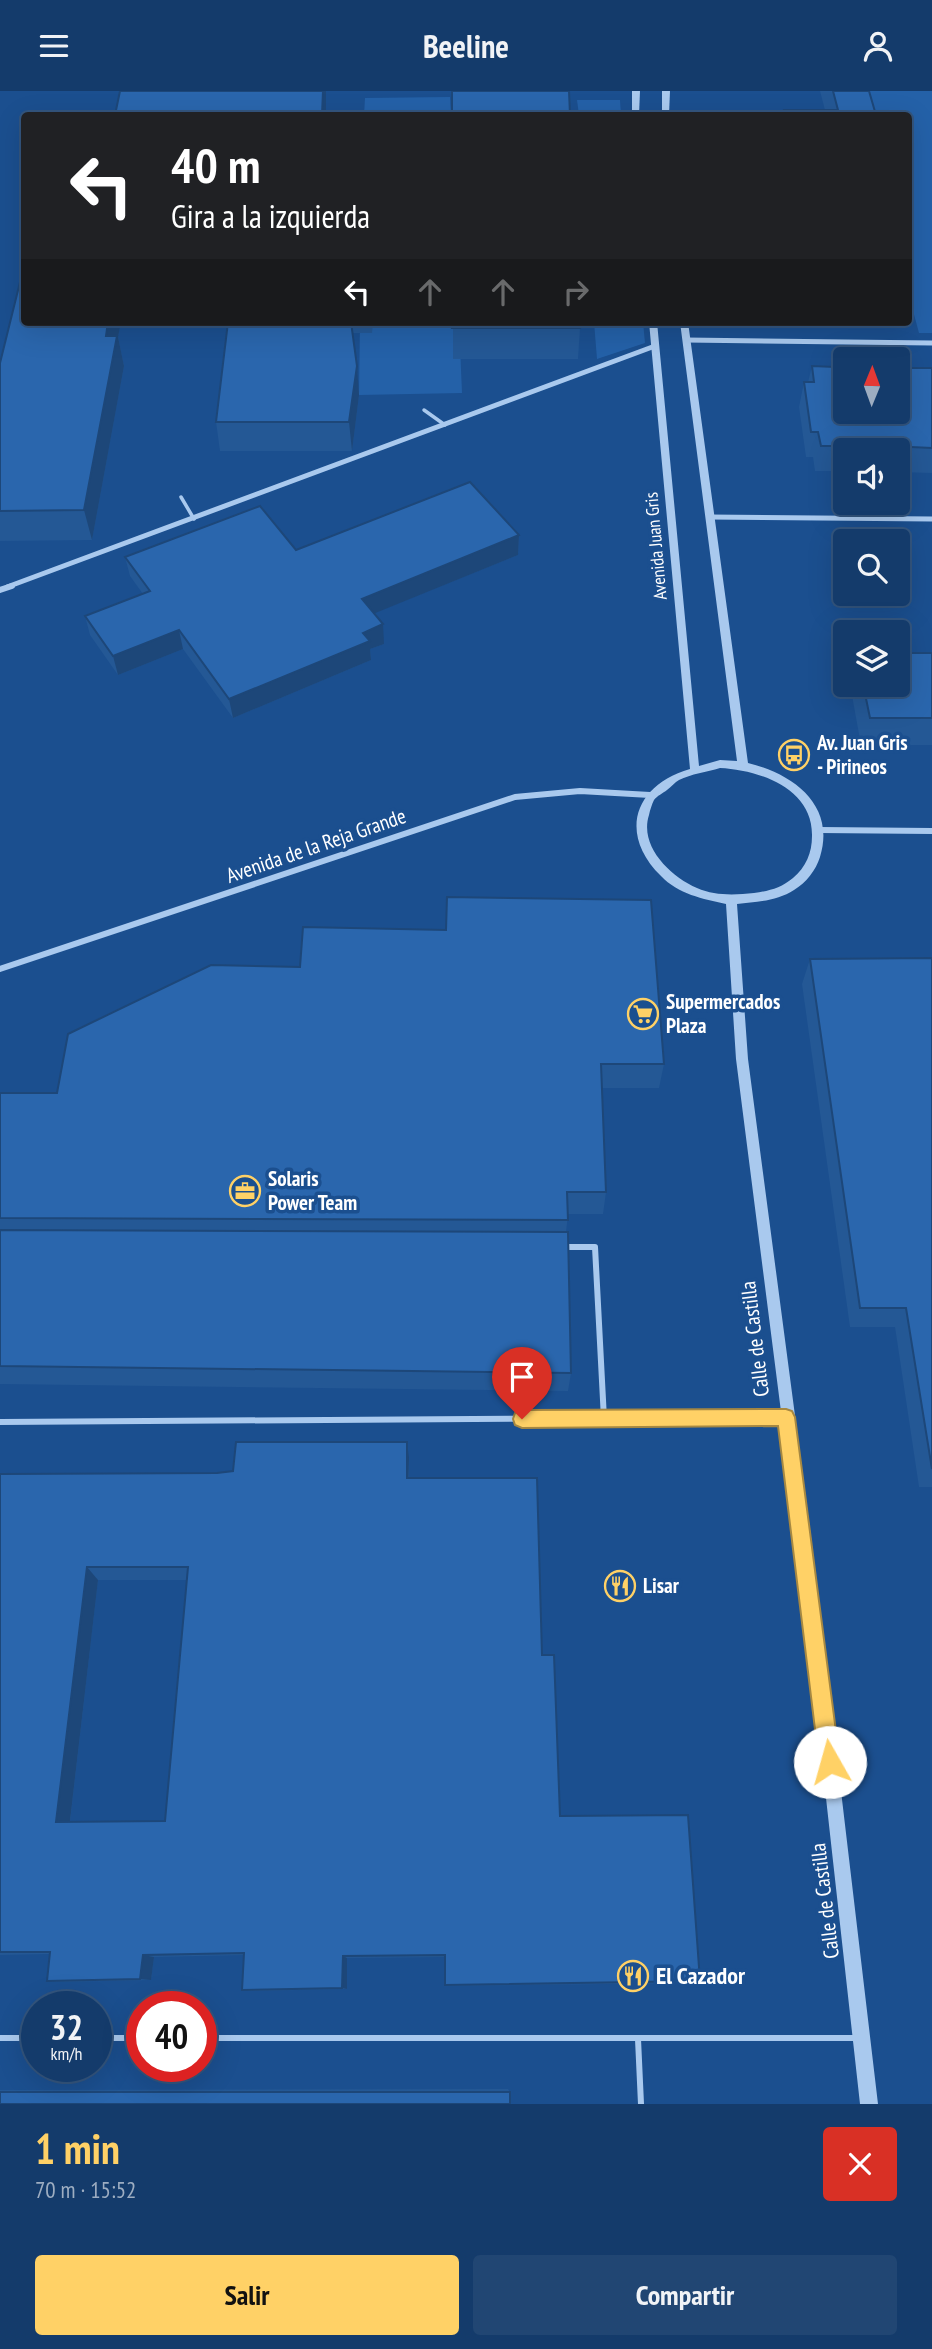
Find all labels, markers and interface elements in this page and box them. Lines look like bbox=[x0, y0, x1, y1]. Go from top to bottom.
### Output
text: Beeline bbox=[423, 25, 509, 67]
icon: menu bbox=[35, 27, 73, 65]
icon: person bbox=[859, 27, 897, 65]
text: 40 m bbox=[171, 133, 260, 197]
icon: left bbox=[56, 140, 147, 231]
text: Gira a la izquierda bbox=[171, 195, 370, 237]
icon: left bbox=[338, 273, 376, 311]
icon: ahead bbox=[411, 273, 449, 311]
icon: ahead bbox=[484, 273, 522, 311]
icon: right bbox=[557, 273, 595, 311]
north arrow bbox=[833, 347, 910, 423]
map controls bbox=[833, 347, 910, 697]
button: sound bbox=[833, 438, 910, 515]
street label: Avenida Juan Gris bbox=[639, 491, 672, 601]
button: search bbox=[833, 529, 910, 606]
button: layers bbox=[833, 620, 910, 697]
place label: Av. Juan Gris - Pirineos bbox=[816, 729, 908, 780]
bus stop icon: Av. Juan Gris - Pirineos bbox=[777, 738, 811, 772]
street label: Avenida de la Reja Grande bbox=[222, 802, 409, 889]
place label: Supermercados Plaza bbox=[666, 988, 780, 1039]
supermarket icon: Supermercados Plaza bbox=[626, 997, 660, 1031]
place label: Solaris Power Team bbox=[268, 1165, 357, 1216]
office icon: Solaris Power Team bbox=[228, 1174, 262, 1208]
street label: Calle de Castilla bbox=[734, 1280, 775, 1398]
pin bbox=[492, 1347, 552, 1419]
icon: arrive bbox=[503, 1358, 541, 1396]
restaurant icon: Lisar bbox=[603, 1569, 637, 1603]
place label: Lisar bbox=[643, 1572, 680, 1599]
position arrow bbox=[793, 1725, 867, 1799]
street label: Calle de Castilla bbox=[804, 1842, 845, 1960]
restaurant icon: El Cazador bbox=[616, 1959, 650, 1993]
place label: El Cazador bbox=[656, 1960, 746, 1991]
speed limit sign: 40 bbox=[126, 1991, 217, 2082]
text: 32 bbox=[50, 2004, 83, 2050]
text: km/h bbox=[51, 2042, 82, 2065]
text: 1 min bbox=[35, 2121, 120, 2176]
button: close bbox=[823, 2127, 897, 2201]
text: 70 m · 15:52 bbox=[35, 2175, 136, 2204]
button: Salir bbox=[35, 2255, 459, 2335]
button: Compartir bbox=[473, 2255, 897, 2335]

